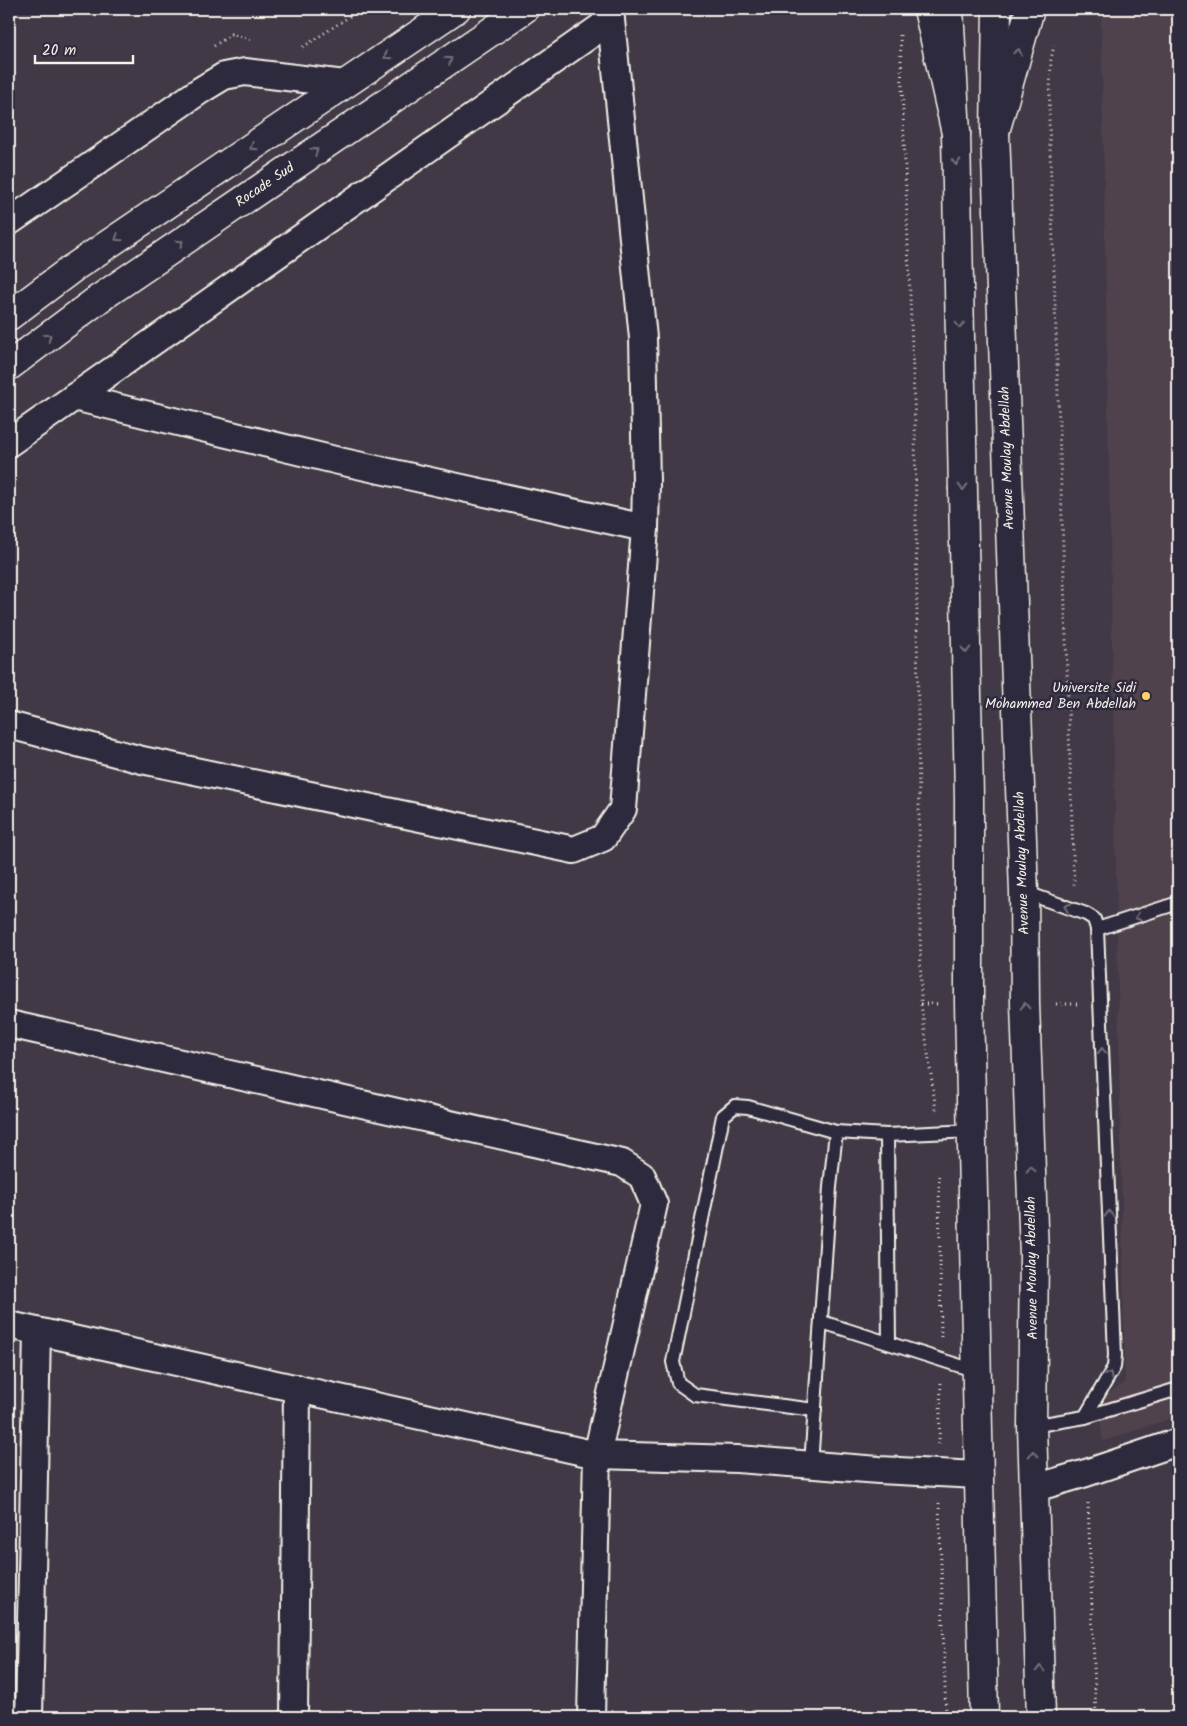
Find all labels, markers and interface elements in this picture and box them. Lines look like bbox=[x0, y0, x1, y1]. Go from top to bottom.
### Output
scale bar bbox=[35, 32, 132, 64]
text: 20 m bbox=[42, 39, 76, 63]
one-way arrow bbox=[1012, 47, 1023, 56]
one-way arrow bbox=[383, 50, 393, 59]
one-way arrow bbox=[443, 57, 453, 66]
one-way arrow bbox=[249, 141, 258, 150]
one-way arrow bbox=[309, 148, 318, 157]
street label: Rocade Sud bbox=[231, 156, 300, 213]
one-way arrow bbox=[951, 159, 962, 167]
one-way arrow bbox=[114, 232, 124, 241]
one-way arrow bbox=[175, 240, 184, 249]
one-way arrow bbox=[954, 321, 965, 329]
one-way arrow bbox=[42, 334, 52, 343]
street label: Avenue Moulay Abdellah bbox=[994, 386, 1020, 530]
one-way arrow bbox=[958, 484, 968, 492]
one-way arrow bbox=[961, 646, 971, 654]
place label: Universite Sidi Mohammed Ben Abdellah bbox=[985, 677, 1137, 715]
marker: Universite Sidi Mohammed Ben Abdellah bbox=[1140, 690, 1152, 702]
street label: Avenue Moulay Abdellah bbox=[1009, 791, 1035, 935]
one-way arrow bbox=[1064, 903, 1072, 913]
one-way arrow bbox=[1134, 911, 1142, 921]
one-way arrow bbox=[1020, 1002, 1031, 1010]
one-way arrow bbox=[1097, 1047, 1107, 1055]
one-way arrow bbox=[1025, 1164, 1036, 1172]
street label: Avenue Moulay Abdellah bbox=[1020, 1196, 1044, 1340]
one-way arrow bbox=[1104, 1210, 1114, 1218]
one-way arrow bbox=[1103, 1371, 1113, 1380]
one-way arrow bbox=[1028, 1449, 1039, 1457]
one-way arrow bbox=[1035, 1664, 1045, 1672]

